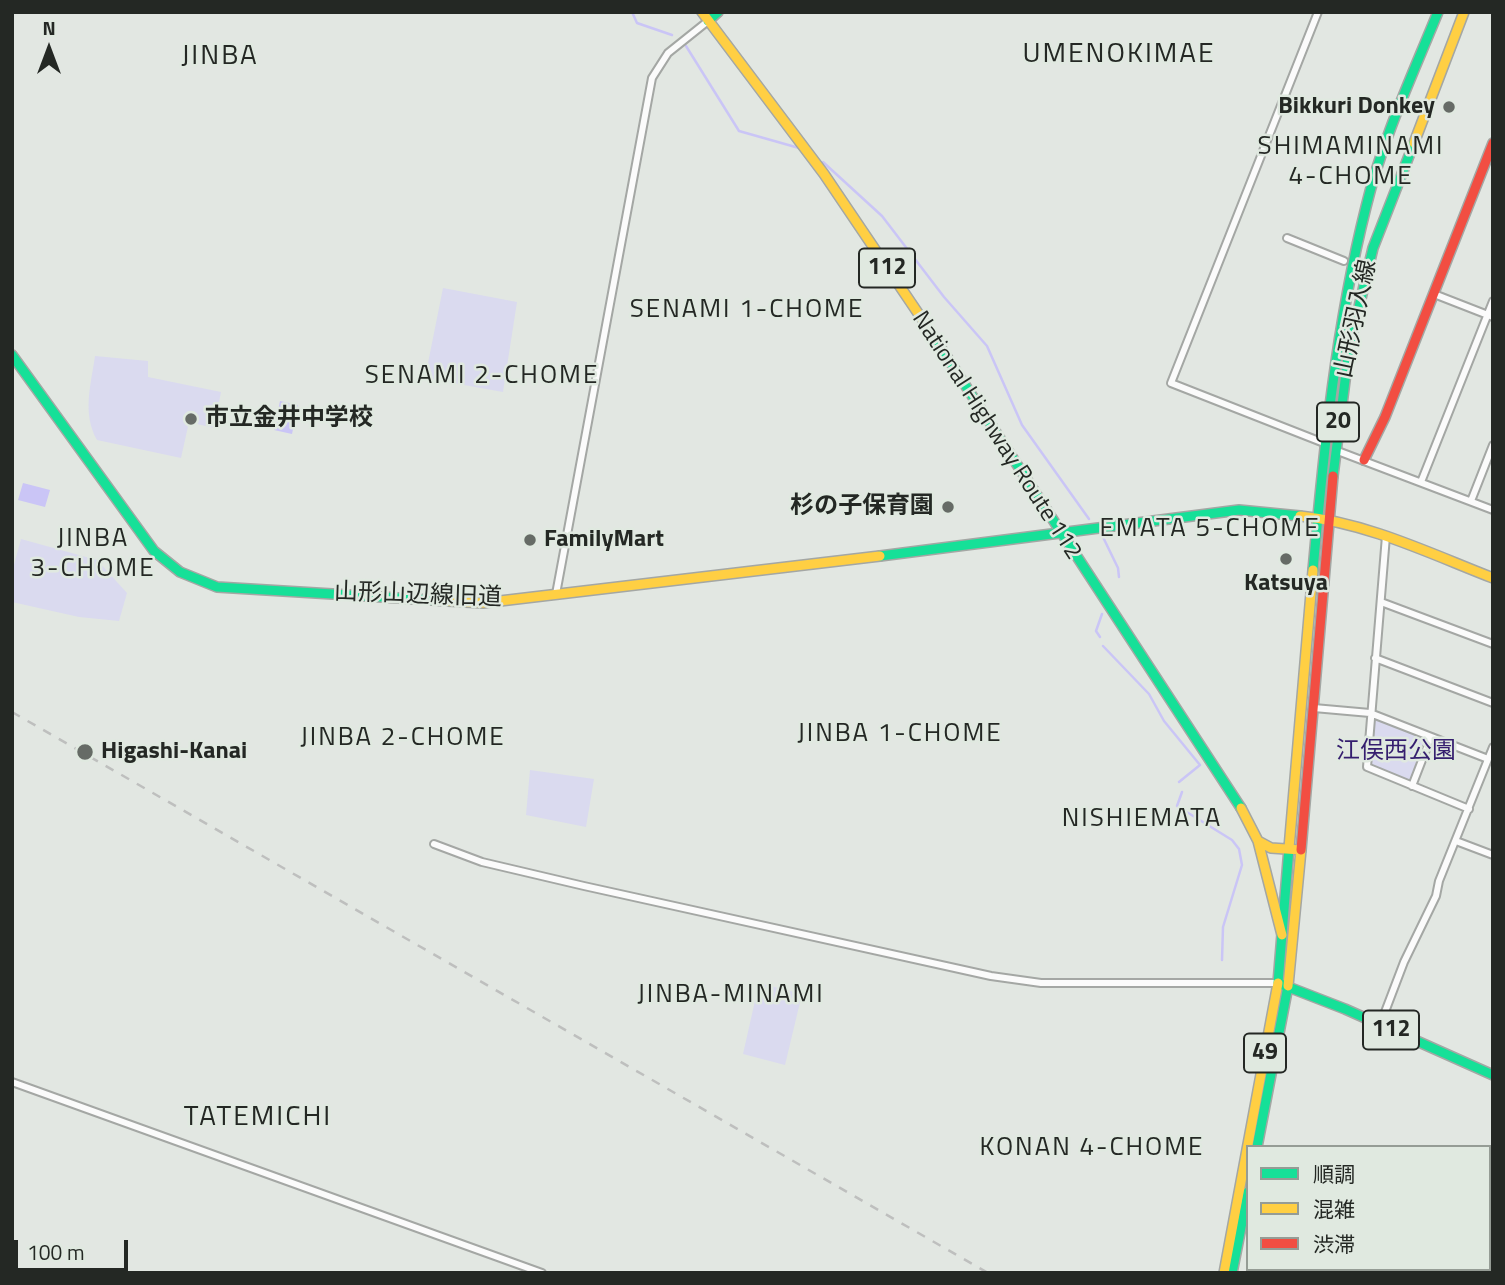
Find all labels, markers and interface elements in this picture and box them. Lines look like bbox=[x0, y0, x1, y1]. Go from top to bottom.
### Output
text: N bbox=[42, 13, 56, 42]
north arrow bbox=[14, 14, 84, 84]
district label: UMENOKIMAE bbox=[1024, 38, 1214, 72]
district label: JINBA bbox=[182, 40, 258, 74]
place label: Bikkuri Donkey bbox=[1278, 93, 1435, 121]
marker: Bikkuri Donkey bbox=[1441, 99, 1457, 115]
district label: SHIMAMINAMI 4-CHOME bbox=[1259, 132, 1443, 194]
road number: 112 bbox=[859, 248, 915, 288]
street label: 山形羽入線 bbox=[1330, 257, 1384, 381]
district label: SENAMI 1-CHOME bbox=[631, 295, 863, 327]
street label: National Highway Route 112 bbox=[905, 307, 1087, 565]
district label: SENAMI 2-CHOME bbox=[366, 361, 598, 393]
road number: 20 bbox=[1317, 402, 1359, 442]
place label: 市立金井中学校 bbox=[205, 405, 373, 433]
marker: 市立金井中学校 bbox=[183, 411, 199, 427]
place label: 杉の子保育園 bbox=[790, 493, 934, 521]
marker: 杉の子保育園 bbox=[940, 499, 956, 515]
district label: EMATA 5-CHOME bbox=[1101, 514, 1319, 546]
district label: JINBA 3-CHOME bbox=[31, 524, 155, 586]
place label: FamilyMart bbox=[544, 526, 664, 554]
marker: FamilyMart bbox=[522, 532, 538, 548]
marker: Katsuya bbox=[1278, 551, 1294, 567]
place label: Katsuya bbox=[1244, 570, 1328, 598]
street label: 山形山辺線旧道 bbox=[334, 579, 502, 613]
district label: JINBA 1-CHOME bbox=[799, 719, 1001, 751]
district label: JINBA 2-CHOME bbox=[302, 723, 504, 755]
place label: Higashi-Kanai bbox=[101, 738, 247, 766]
park label: 江俣西公園 bbox=[1336, 738, 1456, 766]
marker: Higashi-Kanai bbox=[75, 742, 95, 762]
district label: NISHIEMATA bbox=[1063, 804, 1221, 836]
district label: JINBA-MINAMI bbox=[639, 980, 823, 1012]
road number: 112 bbox=[1363, 1010, 1419, 1050]
road number: 49 bbox=[1244, 1034, 1286, 1072]
district label: TATEMICHI bbox=[185, 1101, 331, 1135]
district label: KONAN 4-CHOME bbox=[981, 1133, 1203, 1165]
legend bbox=[1246, 1145, 1491, 1271]
text: 順調 bbox=[1313, 1158, 1355, 1190]
text: 混雑 bbox=[1313, 1193, 1355, 1225]
scale bar bbox=[18, 1226, 131, 1270]
text: 渋滞 bbox=[1313, 1228, 1355, 1260]
text: 100 m bbox=[27, 1236, 84, 1268]

